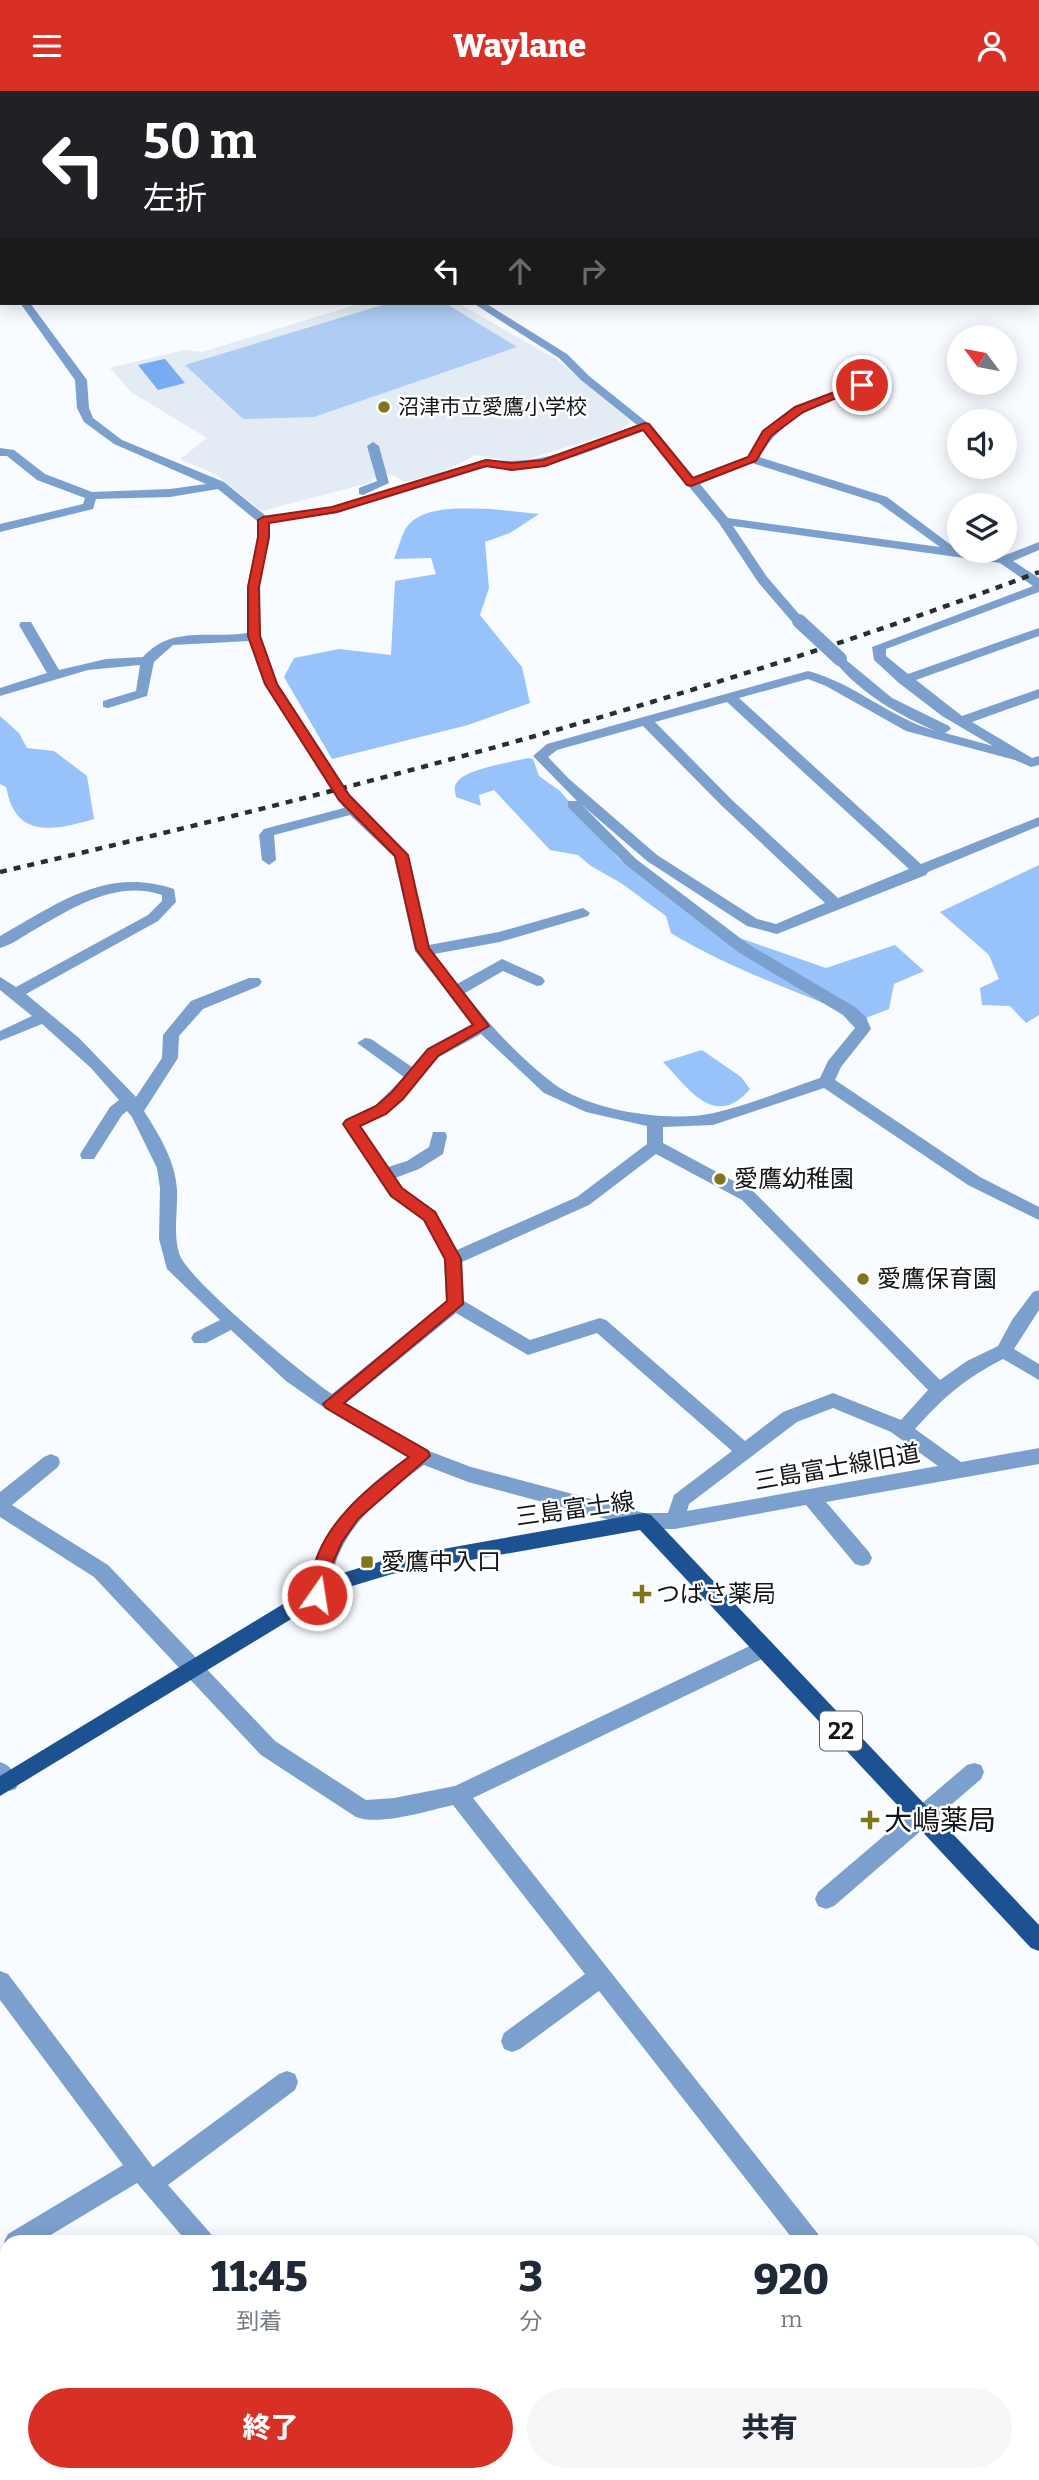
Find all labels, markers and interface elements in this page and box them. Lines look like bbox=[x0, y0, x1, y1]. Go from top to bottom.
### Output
icon: menu bbox=[28, 27, 66, 65]
text: Waylane bbox=[453, 27, 586, 65]
icon: person bbox=[973, 27, 1011, 65]
text: 50 m bbox=[143, 112, 256, 171]
icon: left bbox=[28, 119, 119, 210]
text: 左折 bbox=[143, 179, 207, 217]
icon: left bbox=[428, 252, 466, 290]
icon: ahead bbox=[501, 252, 539, 290]
icon: right bbox=[574, 252, 612, 290]
north arrow bbox=[947, 325, 1017, 395]
map controls bbox=[947, 325, 1017, 563]
pin bbox=[832, 355, 892, 415]
icon: arrive bbox=[843, 366, 881, 404]
place label: 沼津市立愛鷹小学校 bbox=[398, 394, 587, 420]
marker: 沼津市立愛鷹小学校 bbox=[376, 399, 392, 415]
button: sound bbox=[947, 409, 1017, 479]
button: layers bbox=[947, 493, 1017, 563]
place label: 愛鷹幼稚園 bbox=[734, 1165, 854, 1193]
marker: 愛鷹幼稚園 bbox=[712, 1171, 728, 1187]
place label: 愛鷹保育園 bbox=[877, 1265, 997, 1293]
marker: 愛鷹保育園 bbox=[855, 1271, 871, 1287]
street label: 三島富士線旧道 bbox=[752, 1439, 922, 1495]
street label: 三島富士線 bbox=[514, 1487, 636, 1531]
place label: 愛鷹中入口 bbox=[381, 1548, 501, 1576]
marker: 愛鷹中入口 bbox=[359, 1554, 375, 1570]
position arrow bbox=[280, 1558, 354, 1632]
place label: つばさ薬局 bbox=[656, 1580, 776, 1608]
marker: つばさ薬局 bbox=[634, 1586, 650, 1602]
road number: 22 bbox=[820, 1711, 862, 1751]
place label: 大嶋薬局 bbox=[884, 1804, 996, 1837]
marker: 大嶋薬局 bbox=[862, 1812, 878, 1828]
text: 11:45 bbox=[211, 2252, 308, 2302]
text: 3 bbox=[519, 2252, 543, 2302]
text: 920 bbox=[754, 2255, 829, 2305]
text: m bbox=[780, 2305, 802, 2333]
text: 到着 bbox=[236, 2307, 282, 2335]
text: 分 bbox=[519, 2307, 542, 2335]
button: 終了 bbox=[28, 2388, 513, 2468]
button: 共有 bbox=[527, 2388, 1012, 2468]

